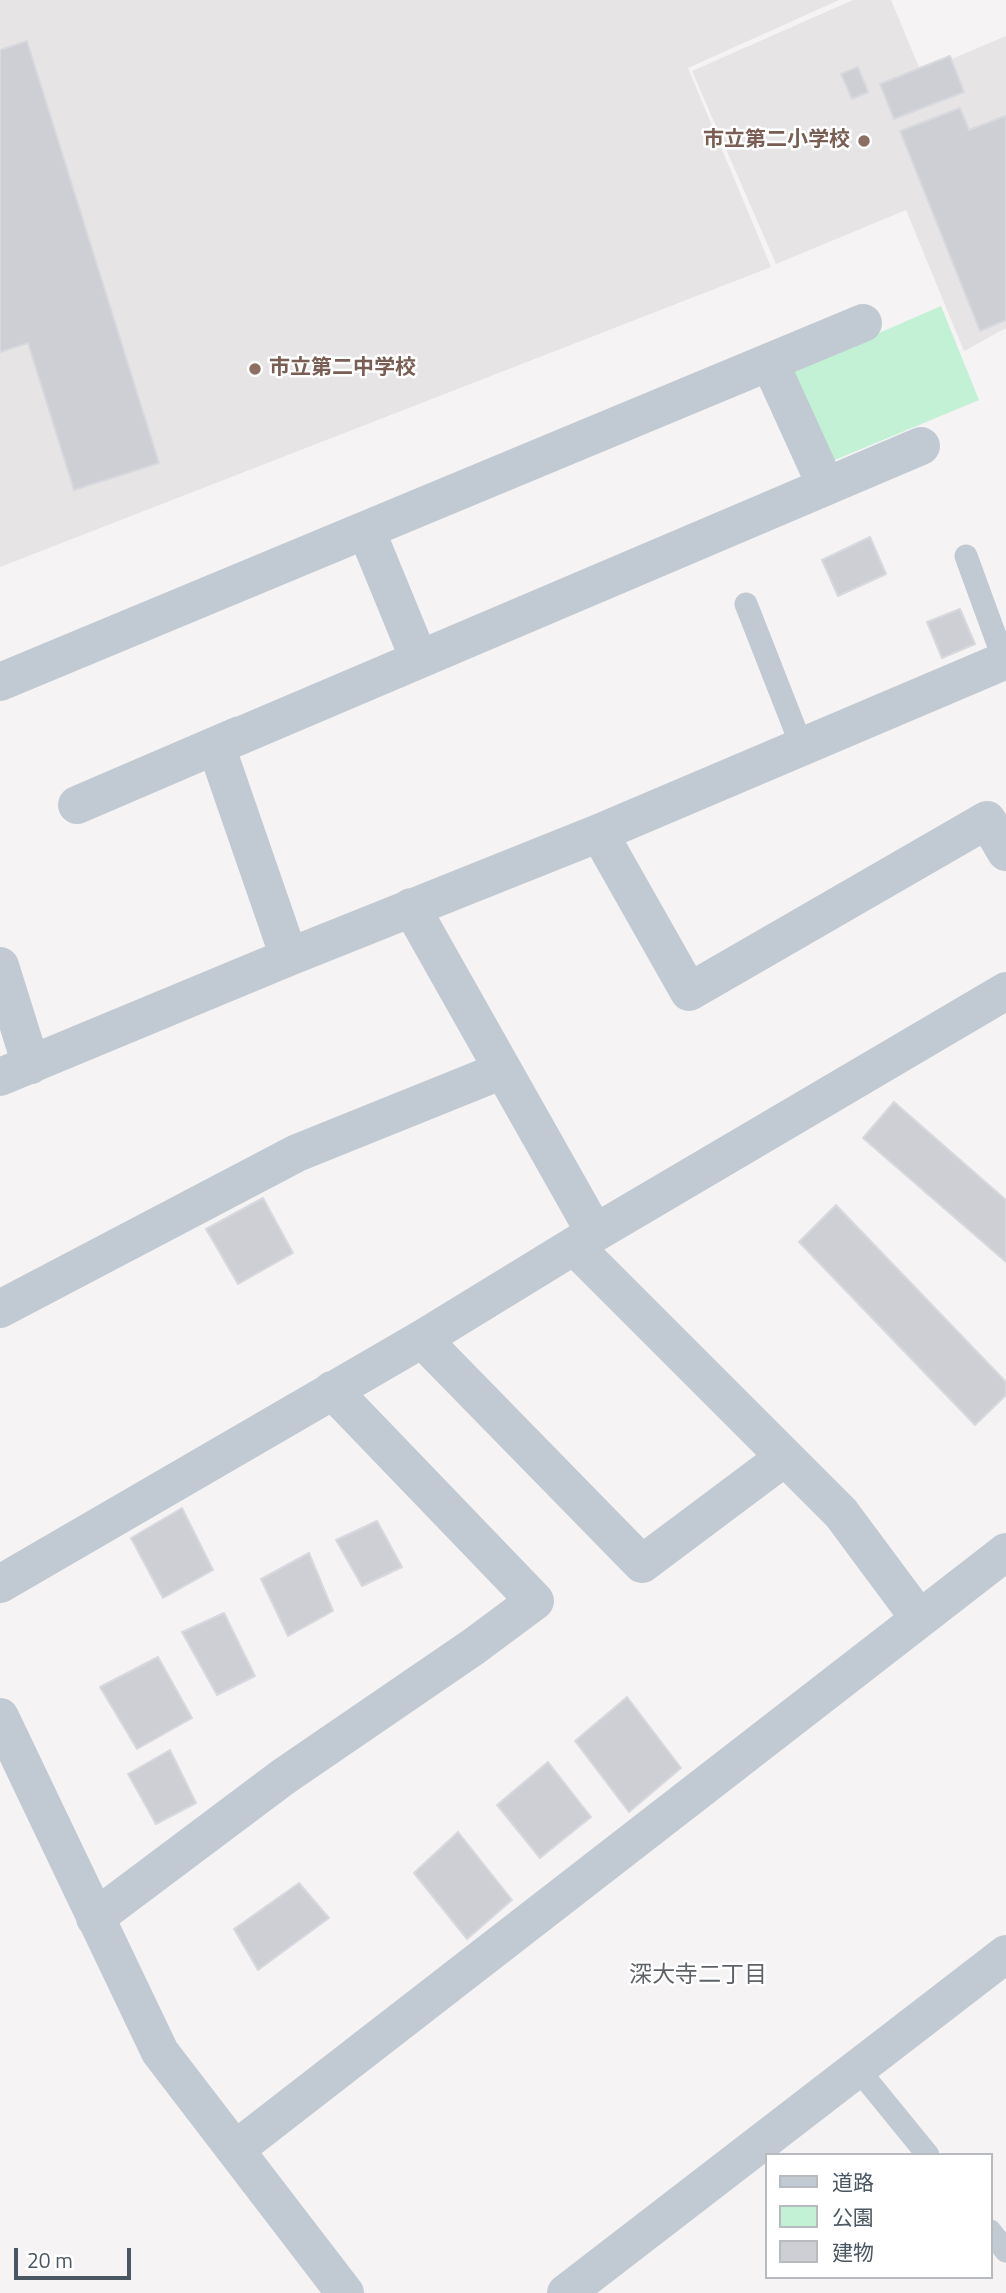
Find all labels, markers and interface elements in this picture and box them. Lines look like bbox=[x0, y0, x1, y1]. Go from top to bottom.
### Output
place label: 市立第二小学校 bbox=[703, 128, 850, 154]
marker: 市立第二小学校 bbox=[856, 133, 872, 149]
place label: 市立第二中学校 bbox=[269, 356, 416, 382]
marker: 市立第二中学校 bbox=[247, 361, 263, 377]
district label: 深大寺二丁目 bbox=[629, 1962, 767, 1990]
legend bbox=[764, 2153, 992, 2279]
text: 道路 bbox=[832, 2166, 874, 2198]
text: 公園 bbox=[832, 2201, 874, 2233]
scale bar bbox=[18, 2234, 135, 2278]
text: 建物 bbox=[832, 2236, 874, 2268]
text: 20 m bbox=[27, 2244, 73, 2276]

